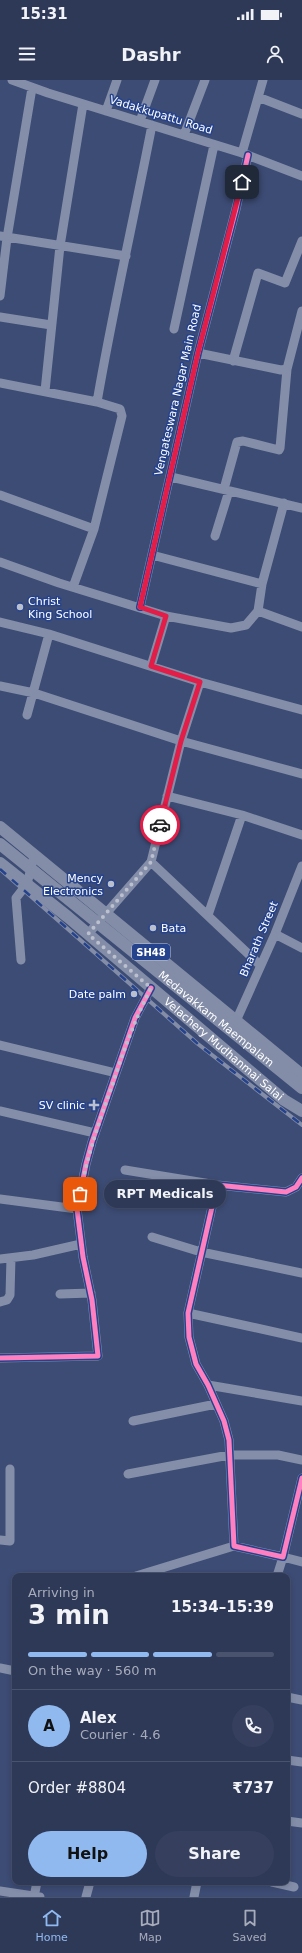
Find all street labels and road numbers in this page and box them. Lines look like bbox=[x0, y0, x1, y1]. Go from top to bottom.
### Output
street label: Vadakkupattu Road bbox=[108, 93, 214, 137]
street label: Vengateswara Nagar Main Road bbox=[152, 303, 204, 477]
street label: Bharath Street bbox=[237, 899, 281, 979]
road number: SH48 bbox=[132, 944, 170, 960]
street label: Medavakkam Maempalam bbox=[156, 968, 277, 1069]
street label: Velachery Mudhanmai Salai bbox=[161, 995, 286, 1103]

